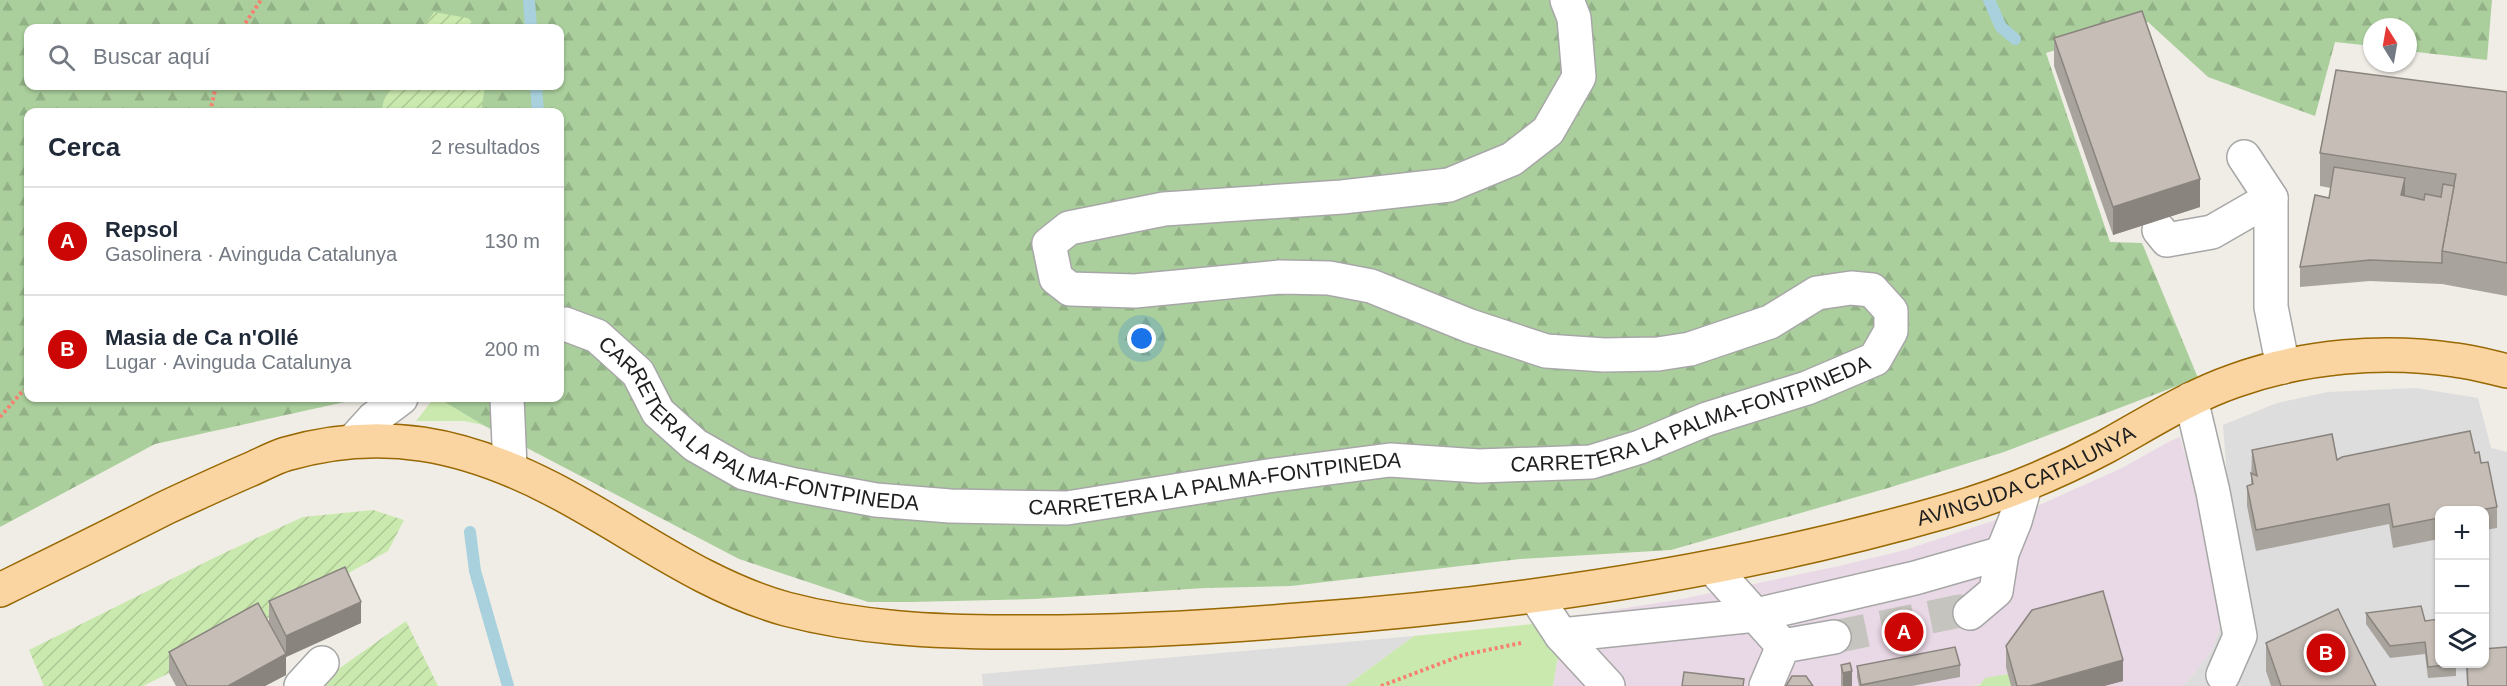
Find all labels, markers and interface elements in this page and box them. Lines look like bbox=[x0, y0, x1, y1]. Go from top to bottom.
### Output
north arrow bbox=[2363, 18, 2417, 72]
search box bbox=[24, 24, 564, 90]
icon: search bbox=[45, 41, 78, 74]
text: Buscar aquí bbox=[93, 44, 210, 69]
text: Cerca bbox=[48, 132, 120, 162]
text: 2 resultados bbox=[431, 136, 540, 158]
text: Repsol bbox=[105, 217, 178, 242]
text: A bbox=[60, 230, 75, 252]
text: 130 m bbox=[484, 230, 540, 252]
text: Gasolinera · Avinguda Catalunya bbox=[105, 243, 397, 265]
your location bbox=[1127, 324, 1156, 353]
text: Masia de Ca n'Ollé bbox=[105, 325, 299, 350]
street label: CARRETERA LA PALMA-FONTPINEDA bbox=[594, 331, 920, 514]
text: B bbox=[60, 338, 75, 360]
text: 200 m bbox=[484, 338, 540, 360]
street label: CARRETERA LA PALMA-FONTPINEDA bbox=[1510, 350, 1873, 476]
text: Lugar · Avinguda Catalunya bbox=[105, 351, 351, 373]
street label: AVINGUDA CATALUNYA bbox=[1914, 420, 2139, 530]
street label: CARRETERA LA PALMA-FONTPINEDA bbox=[1028, 448, 1402, 519]
map controls bbox=[2435, 506, 2489, 668]
button: + bbox=[2435, 506, 2489, 560]
button: − bbox=[2435, 560, 2489, 614]
pin: A bbox=[1884, 610, 1924, 654]
button: layers bbox=[2435, 614, 2489, 668]
pin: B bbox=[2306, 630, 2346, 676]

